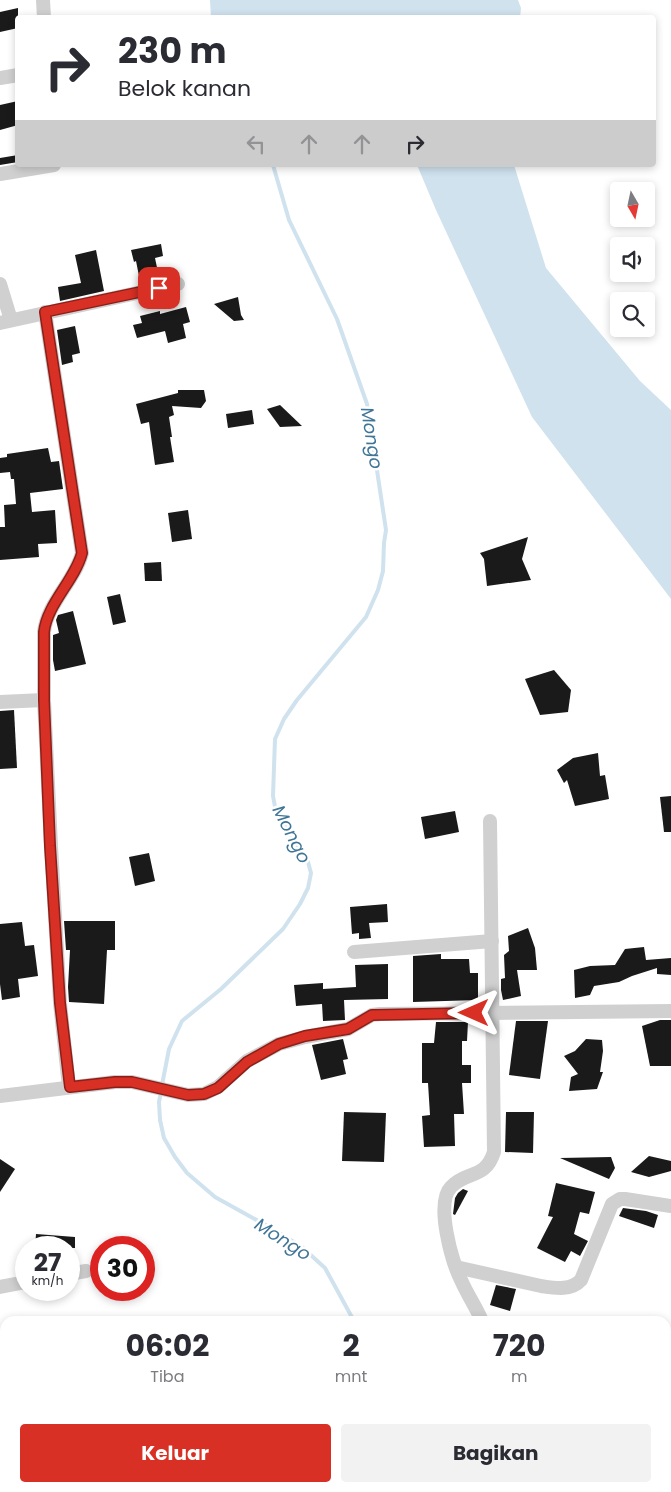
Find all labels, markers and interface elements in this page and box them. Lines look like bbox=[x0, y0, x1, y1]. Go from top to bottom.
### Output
text: 230 m bbox=[118, 26, 226, 75]
icon: right bbox=[35, 35, 100, 100]
text: Belok kanan bbox=[118, 73, 251, 104]
icon: left bbox=[242, 130, 270, 158]
icon: ahead bbox=[295, 130, 323, 158]
icon: ahead bbox=[348, 130, 376, 158]
icon: right bbox=[401, 130, 429, 158]
north arrow bbox=[610, 182, 655, 228]
map controls bbox=[610, 182, 655, 337]
button: sound bbox=[610, 237, 655, 282]
pin bbox=[138, 267, 180, 309]
icon: arrive bbox=[145, 274, 173, 302]
button: search bbox=[610, 292, 655, 337]
water label: Mongo bbox=[355, 405, 389, 471]
water label: Mongo bbox=[267, 801, 317, 867]
position arrow bbox=[447, 986, 499, 1038]
water label: Mongo bbox=[250, 1212, 316, 1266]
speed limit sign: 30 bbox=[90, 1236, 155, 1301]
text: 27 bbox=[34, 1245, 61, 1280]
text: km/h bbox=[32, 1272, 63, 1289]
text: 06:02 bbox=[125, 1324, 209, 1367]
text: 2 bbox=[343, 1324, 360, 1367]
text: 720 bbox=[493, 1324, 546, 1367]
text: Tiba bbox=[150, 1365, 185, 1388]
text: mnt bbox=[335, 1365, 367, 1388]
text: m bbox=[511, 1365, 527, 1388]
button: Keluar bbox=[20, 1424, 331, 1482]
button: Bagikan bbox=[341, 1424, 651, 1482]

